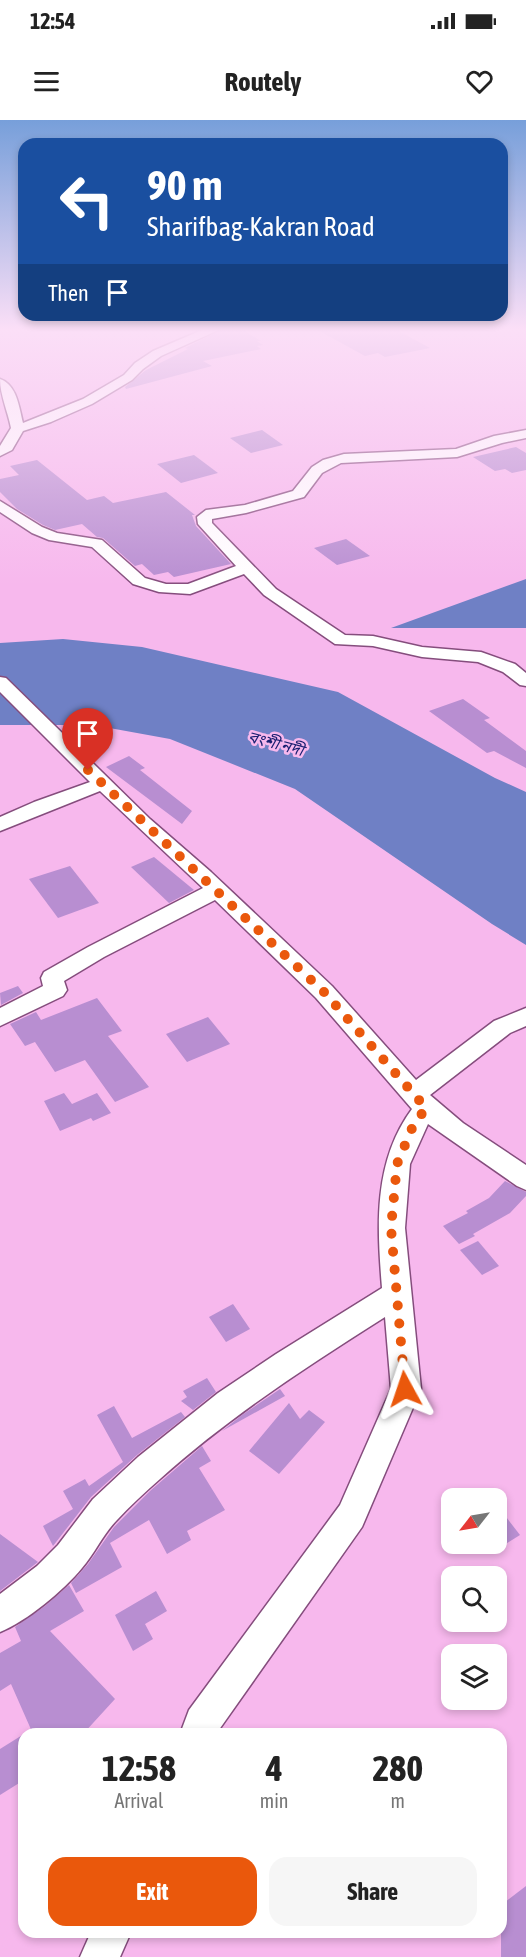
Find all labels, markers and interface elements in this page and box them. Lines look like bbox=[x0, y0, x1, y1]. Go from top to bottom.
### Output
text: 12:54 bbox=[30, 8, 75, 34]
icon: menu bbox=[30, 65, 63, 98]
icon: heart bbox=[463, 65, 496, 98]
text: Routely bbox=[224, 66, 302, 97]
text: 90 m bbox=[147, 161, 222, 209]
icon: left bbox=[48, 162, 126, 240]
text: Sharifbag-Kakran Road bbox=[147, 211, 375, 242]
icon: arrive bbox=[101, 276, 134, 309]
text: Then bbox=[48, 280, 89, 306]
pin bbox=[62, 708, 113, 770]
icon: arrive bbox=[71, 717, 104, 750]
water label: বংশী নদী bbox=[246, 727, 308, 760]
position arrow bbox=[373, 1357, 437, 1421]
north arrow bbox=[441, 1488, 507, 1554]
map controls bbox=[441, 1488, 507, 1710]
button: search bbox=[441, 1566, 507, 1632]
button: layers bbox=[441, 1644, 507, 1710]
text: 12:58 bbox=[102, 1747, 176, 1789]
text: 4 bbox=[266, 1747, 283, 1789]
text: 280 bbox=[372, 1747, 423, 1789]
text: Arrival bbox=[114, 1789, 163, 1812]
text: min bbox=[260, 1789, 289, 1812]
text: m bbox=[391, 1789, 405, 1812]
button: Exit bbox=[48, 1857, 257, 1926]
button: Share bbox=[269, 1857, 477, 1926]

